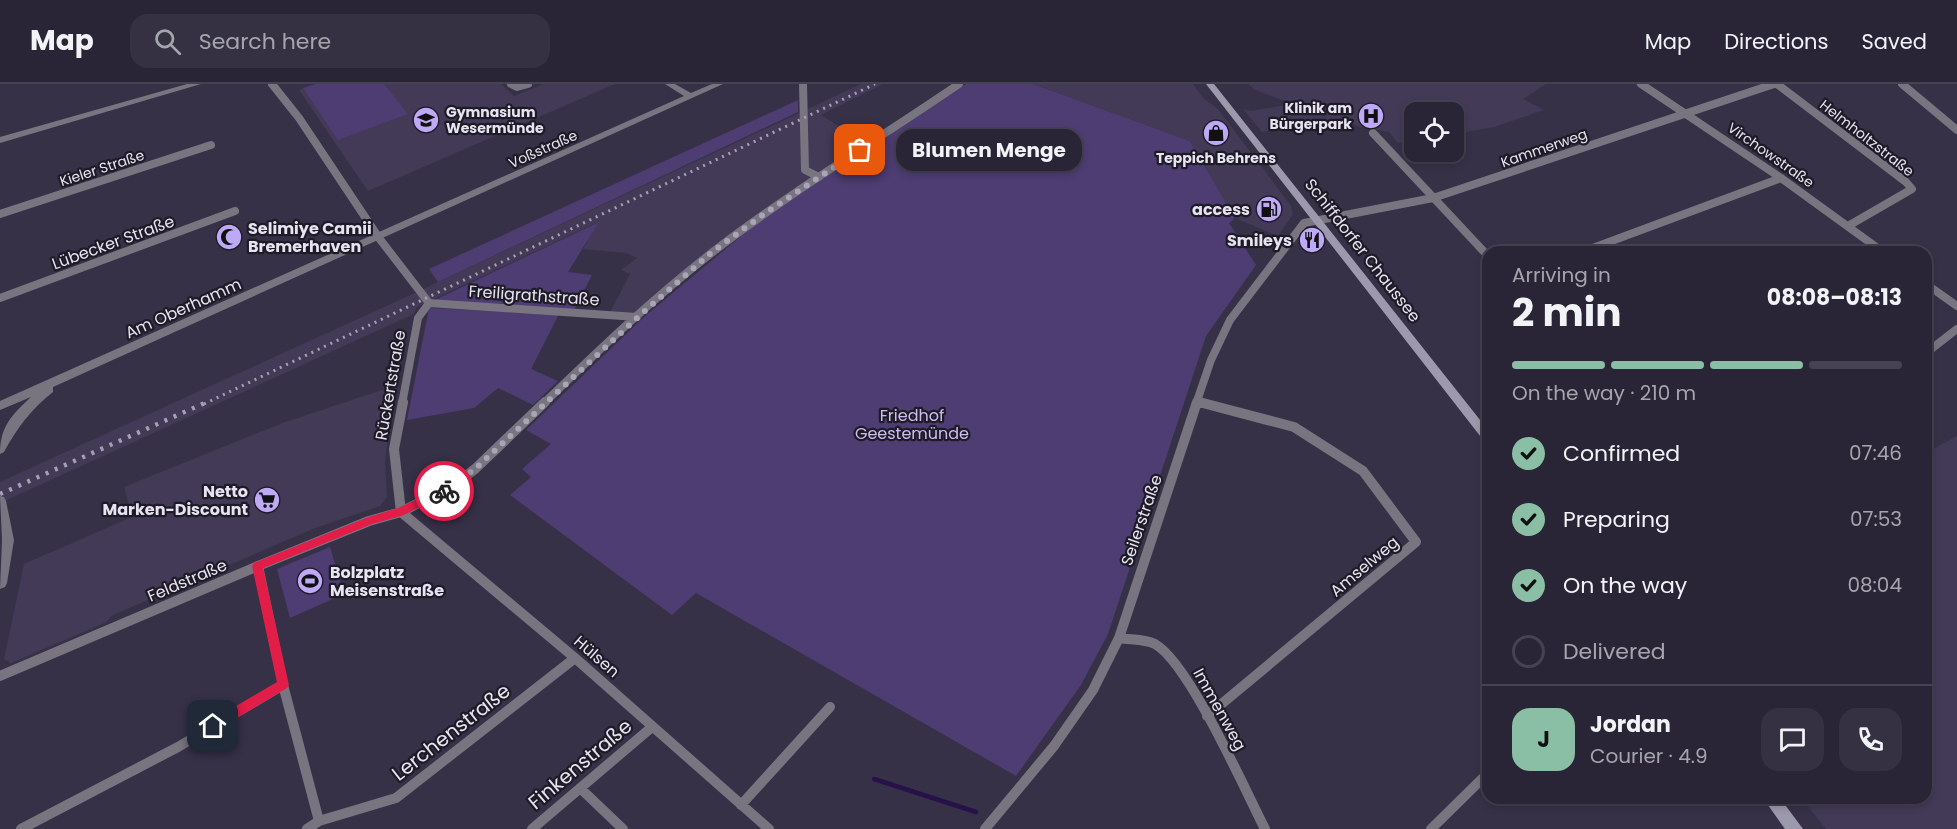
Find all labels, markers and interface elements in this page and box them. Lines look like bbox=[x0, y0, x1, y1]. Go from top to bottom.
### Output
search box bbox=[130, 14, 550, 68]
text: Map bbox=[30, 21, 94, 60]
icon: search bbox=[151, 25, 184, 58]
text: Search here bbox=[199, 26, 331, 57]
text: Map bbox=[1645, 27, 1691, 56]
text: Directions bbox=[1724, 27, 1828, 56]
text: Saved bbox=[1861, 27, 1927, 56]
street label: Helmholtzstraße bbox=[1816, 95, 1918, 181]
place label: Klinik am Bürgerpark bbox=[1270, 98, 1352, 134]
hospital icon: Klinik am Bürgerpark bbox=[1356, 101, 1386, 131]
place label: Gymnasium Wesermünde bbox=[446, 102, 544, 138]
map controls bbox=[1404, 102, 1464, 162]
button: locate bbox=[1404, 102, 1464, 162]
school or university icon: Gymnasium Wesermünde bbox=[411, 105, 441, 135]
shop icon: Teppich Behrens bbox=[1201, 118, 1231, 148]
street label: Virchowstraße bbox=[1724, 118, 1818, 192]
pin bbox=[834, 124, 885, 175]
street label: Kammerweg bbox=[1498, 124, 1590, 172]
street label: Voßstraße bbox=[505, 125, 581, 173]
callout: Blumen Menge bbox=[896, 129, 1082, 171]
icon: bag bbox=[843, 133, 876, 166]
text: Blumen Menge bbox=[912, 136, 1066, 164]
street label: Kieler Straße bbox=[57, 145, 147, 191]
place label: Teppich Behrens bbox=[1156, 148, 1276, 168]
street label: Schiffdorfer Chaussee bbox=[1299, 174, 1426, 327]
fuel station icon: access bbox=[1254, 194, 1284, 224]
place label: access bbox=[1192, 198, 1250, 221]
street label: Lübecker Straße bbox=[49, 210, 178, 275]
place label: Selimiye Camii Bremerhaven bbox=[248, 217, 372, 258]
mosque icon: Selimiye Camii Bremerhaven bbox=[214, 222, 244, 252]
restaurant icon: Smileys bbox=[1297, 225, 1327, 255]
place label: Smileys bbox=[1227, 229, 1292, 252]
text: Arriving in bbox=[1512, 261, 1611, 289]
street label: Am Oberhamm bbox=[122, 273, 245, 344]
street label: Freiligrathstraße bbox=[468, 279, 600, 312]
text: 08:08–08:13 bbox=[1767, 282, 1902, 313]
text: 2 min bbox=[1512, 285, 1622, 340]
street label: Rückertstraße bbox=[369, 328, 412, 442]
text: On the way · 210 m bbox=[1512, 379, 1696, 407]
park label: Friedhof Geestemünde bbox=[855, 404, 969, 445]
icon: check bbox=[1512, 437, 1545, 470]
text: Confirmed bbox=[1563, 438, 1680, 469]
text: 07:46 bbox=[1849, 439, 1902, 467]
courier bbox=[414, 461, 474, 521]
street label: Seilerstraße bbox=[1115, 472, 1168, 569]
icon: bike bbox=[428, 475, 461, 508]
place label: Netto Marken-Discount bbox=[103, 480, 248, 521]
supermarket icon: Netto Marken-Discount bbox=[252, 485, 282, 515]
icon: check bbox=[1512, 503, 1545, 536]
text: Preparing bbox=[1563, 504, 1670, 535]
text: 07:53 bbox=[1850, 505, 1902, 533]
street label: Amselweg bbox=[1325, 531, 1404, 602]
street label: Feldstraße bbox=[144, 553, 231, 608]
place label: Bolzplatz Meisenstraße bbox=[330, 561, 444, 602]
sports icon: Bolzplatz Meisenstraße bbox=[295, 566, 325, 596]
icon: check bbox=[1512, 569, 1545, 602]
text: On the way bbox=[1563, 570, 1687, 601]
text: 08:04 bbox=[1847, 571, 1902, 599]
street label: Hülsen bbox=[569, 630, 625, 683]
text: Delivered bbox=[1563, 636, 1666, 667]
street label: Immenweg bbox=[1187, 664, 1252, 755]
street label: Lerchenstraße bbox=[386, 677, 516, 787]
pin bbox=[187, 700, 238, 751]
button: chat bbox=[1761, 708, 1824, 771]
button: phone bbox=[1839, 708, 1902, 771]
icon: home bbox=[196, 709, 229, 742]
text: Jordan bbox=[1590, 709, 1671, 740]
street label: Finkenstraße bbox=[522, 712, 638, 816]
text: J bbox=[1537, 724, 1550, 755]
text: Courier · 4.9 bbox=[1590, 742, 1708, 770]

